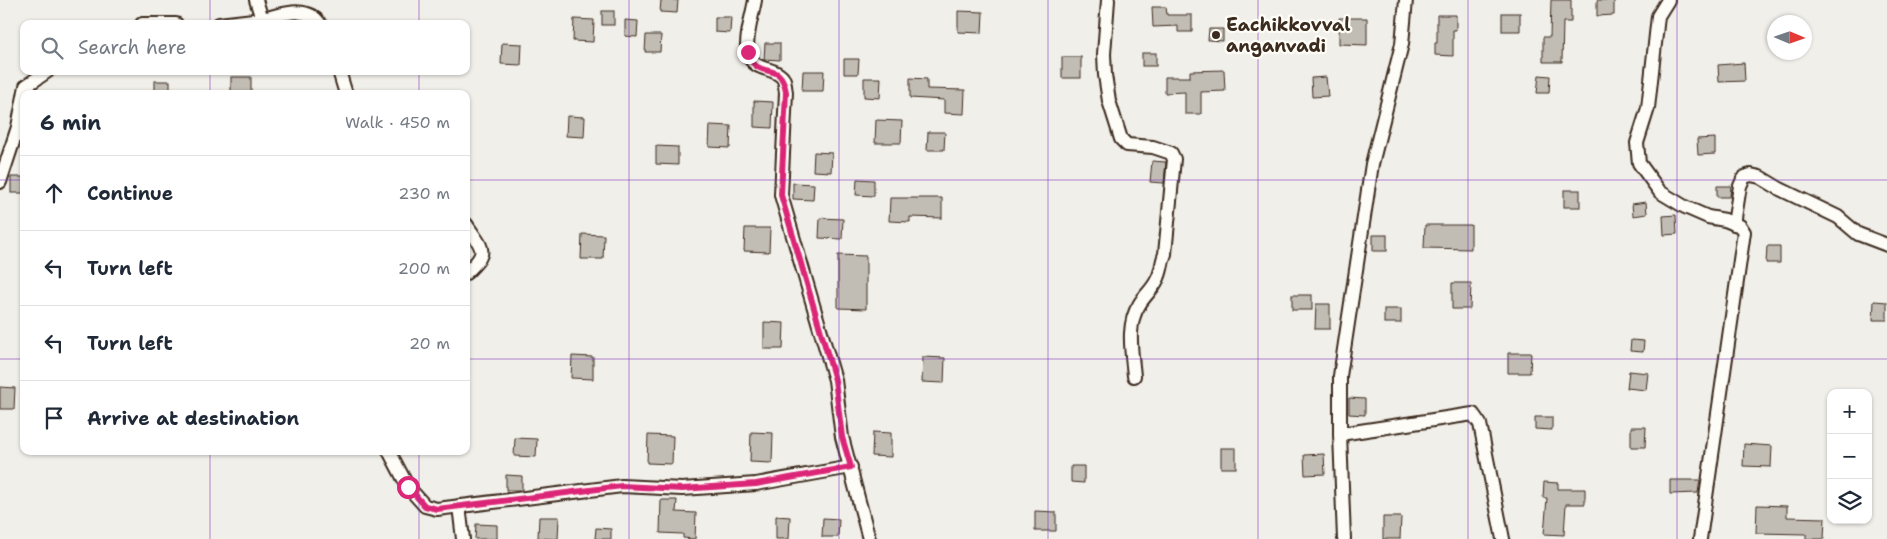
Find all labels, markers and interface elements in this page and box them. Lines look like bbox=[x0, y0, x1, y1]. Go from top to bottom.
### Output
place label: Eachikkovval anganvadi bbox=[1226, 13, 1350, 58]
north arrow bbox=[1767, 15, 1812, 60]
search box bbox=[20, 20, 470, 75]
marker: Eachikkovval anganvadi bbox=[1210, 29, 1222, 41]
icon: search bbox=[38, 34, 66, 62]
text: Search here bbox=[78, 35, 187, 60]
route end bbox=[737, 41, 760, 64]
text: 6 min bbox=[40, 109, 101, 137]
text: Walk · 450 m bbox=[345, 112, 450, 133]
icon: ahead bbox=[40, 179, 68, 207]
text: Continue bbox=[87, 181, 173, 206]
text: 230 m bbox=[398, 183, 450, 204]
icon: left bbox=[40, 254, 68, 282]
text: Turn left bbox=[87, 256, 173, 281]
text: 200 m bbox=[398, 258, 450, 279]
icon: left bbox=[40, 329, 68, 357]
text: Turn left bbox=[87, 331, 173, 356]
text: 20 m bbox=[409, 333, 450, 354]
map controls bbox=[1827, 389, 1872, 524]
button: + bbox=[1827, 389, 1872, 434]
icon: arrive bbox=[40, 404, 68, 432]
text: Arrive at destination bbox=[87, 406, 299, 431]
button: − bbox=[1827, 434, 1872, 479]
route start bbox=[397, 476, 420, 499]
button: layers bbox=[1827, 479, 1872, 524]

